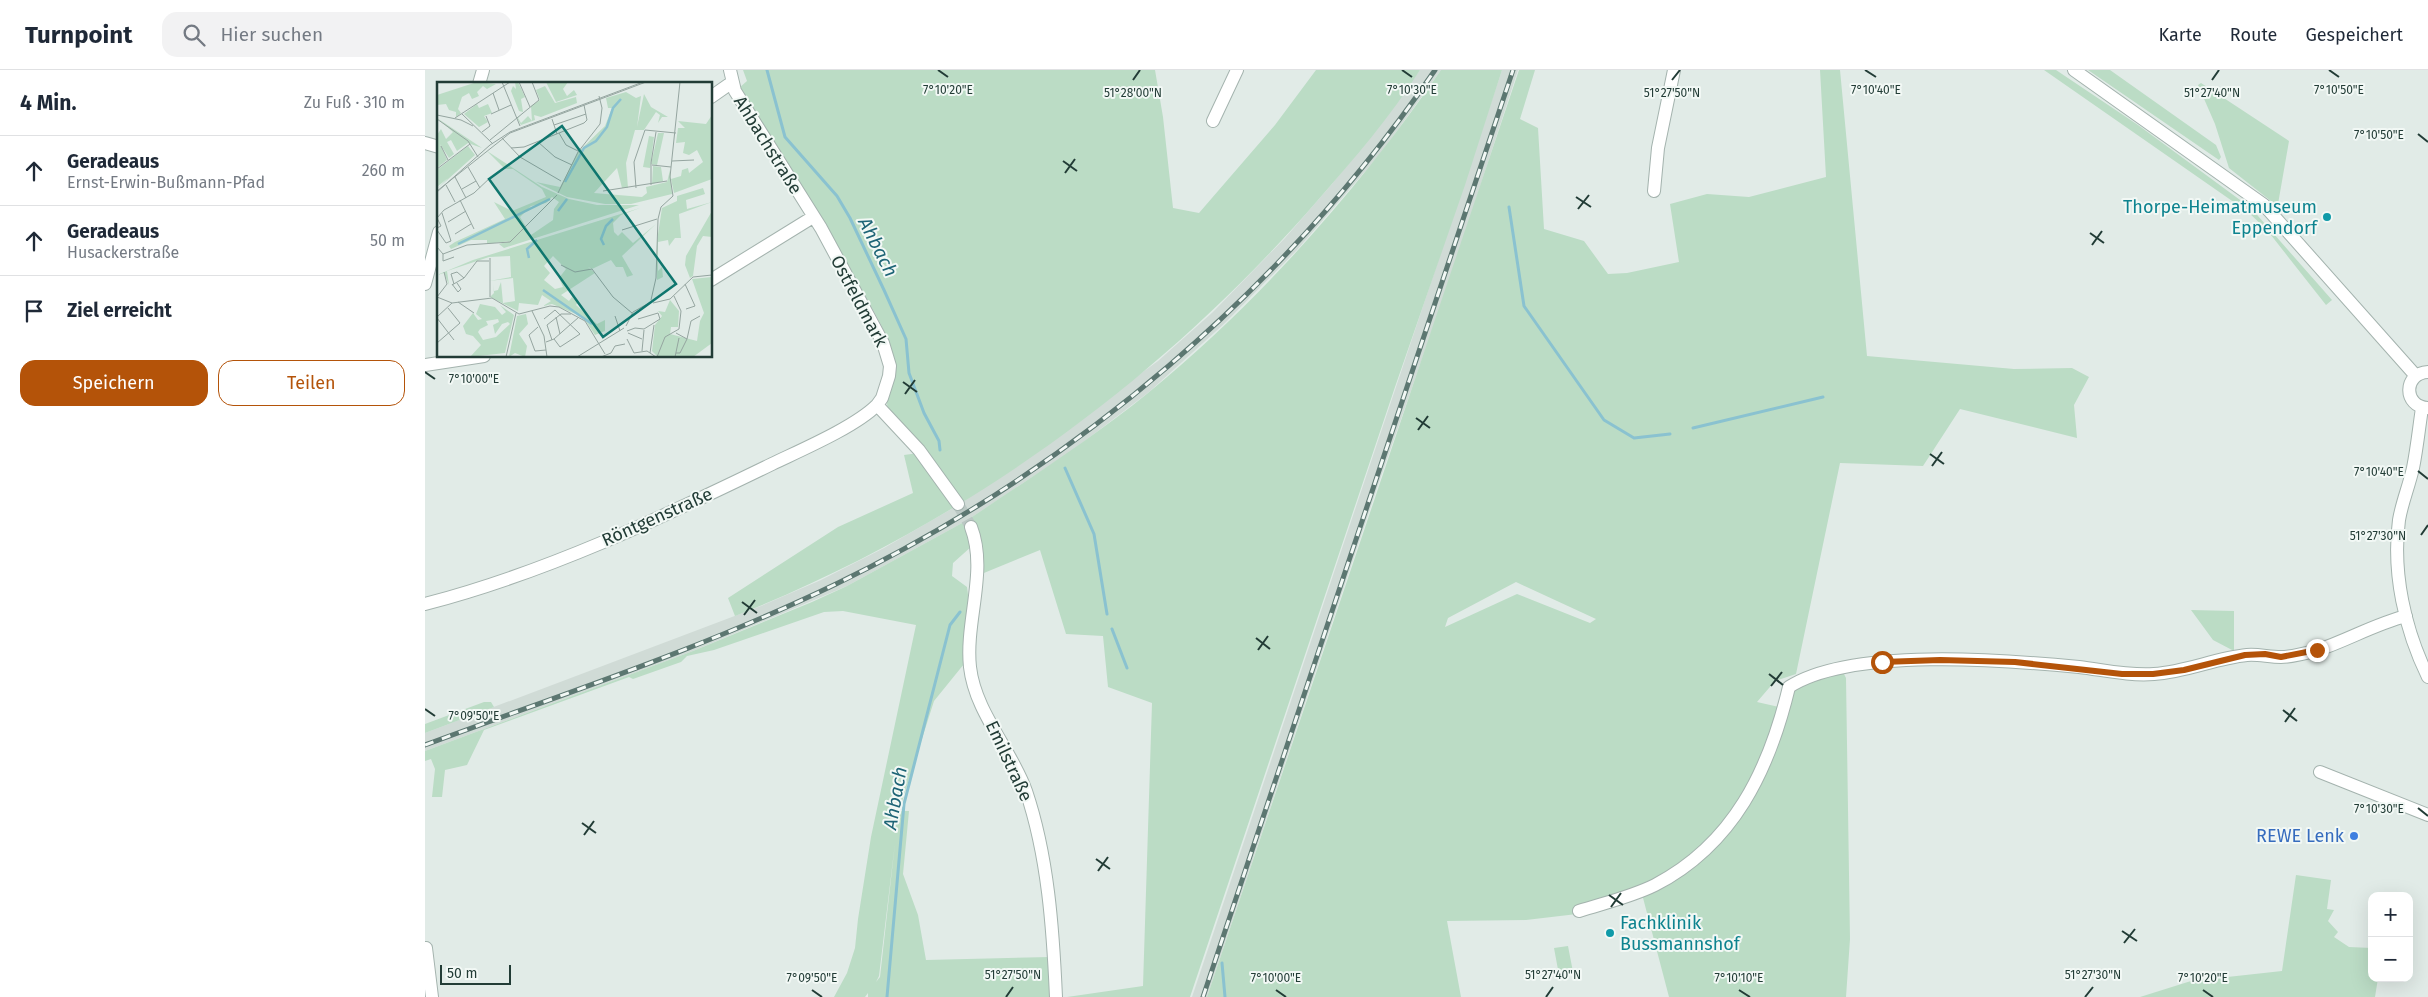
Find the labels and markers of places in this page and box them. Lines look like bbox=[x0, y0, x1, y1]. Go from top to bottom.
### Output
place label: Thorpe-Heimatmuseum Eppendorf bbox=[2123, 196, 2319, 239]
marker: Thorpe-Heimatmuseum Eppendorf bbox=[2321, 211, 2333, 223]
place label: REWE Lenk bbox=[2256, 825, 2345, 847]
marker: REWE Lenk bbox=[2348, 830, 2360, 842]
place label: Fachklinik Bussmannshof bbox=[1620, 912, 1742, 955]
marker: Fachklinik Bussmannshof bbox=[1604, 927, 1616, 939]

